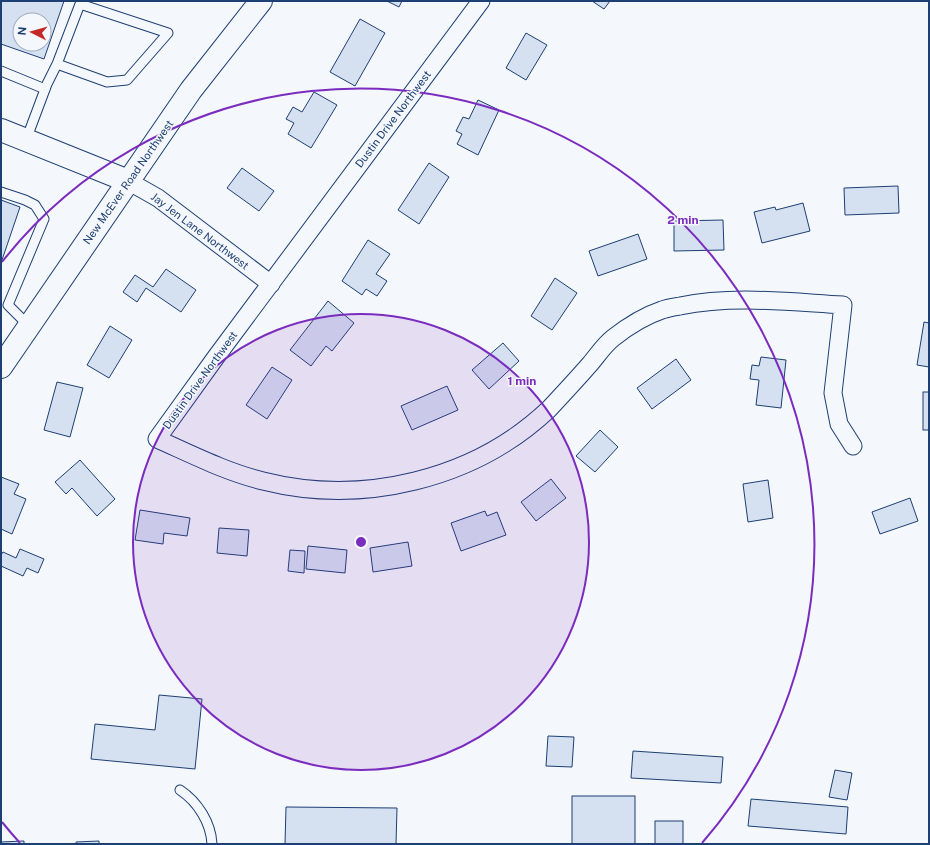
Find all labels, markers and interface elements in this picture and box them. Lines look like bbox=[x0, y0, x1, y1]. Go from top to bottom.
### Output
north arrow bbox=[12, 12, 52, 52]
text: N bbox=[16, 26, 28, 36]
street label: Dustin Drive Northwest bbox=[353, 68, 433, 170]
street label: New McEver Road Northwest bbox=[80, 118, 176, 246]
street label: Jay Jen Lane Northwest bbox=[149, 190, 251, 272]
text: 2 min bbox=[667, 213, 699, 227]
street label: Dustin Drive Northwest bbox=[161, 329, 239, 431]
text: 1 min bbox=[508, 374, 536, 388]
centre of rings bbox=[354, 535, 368, 549]

